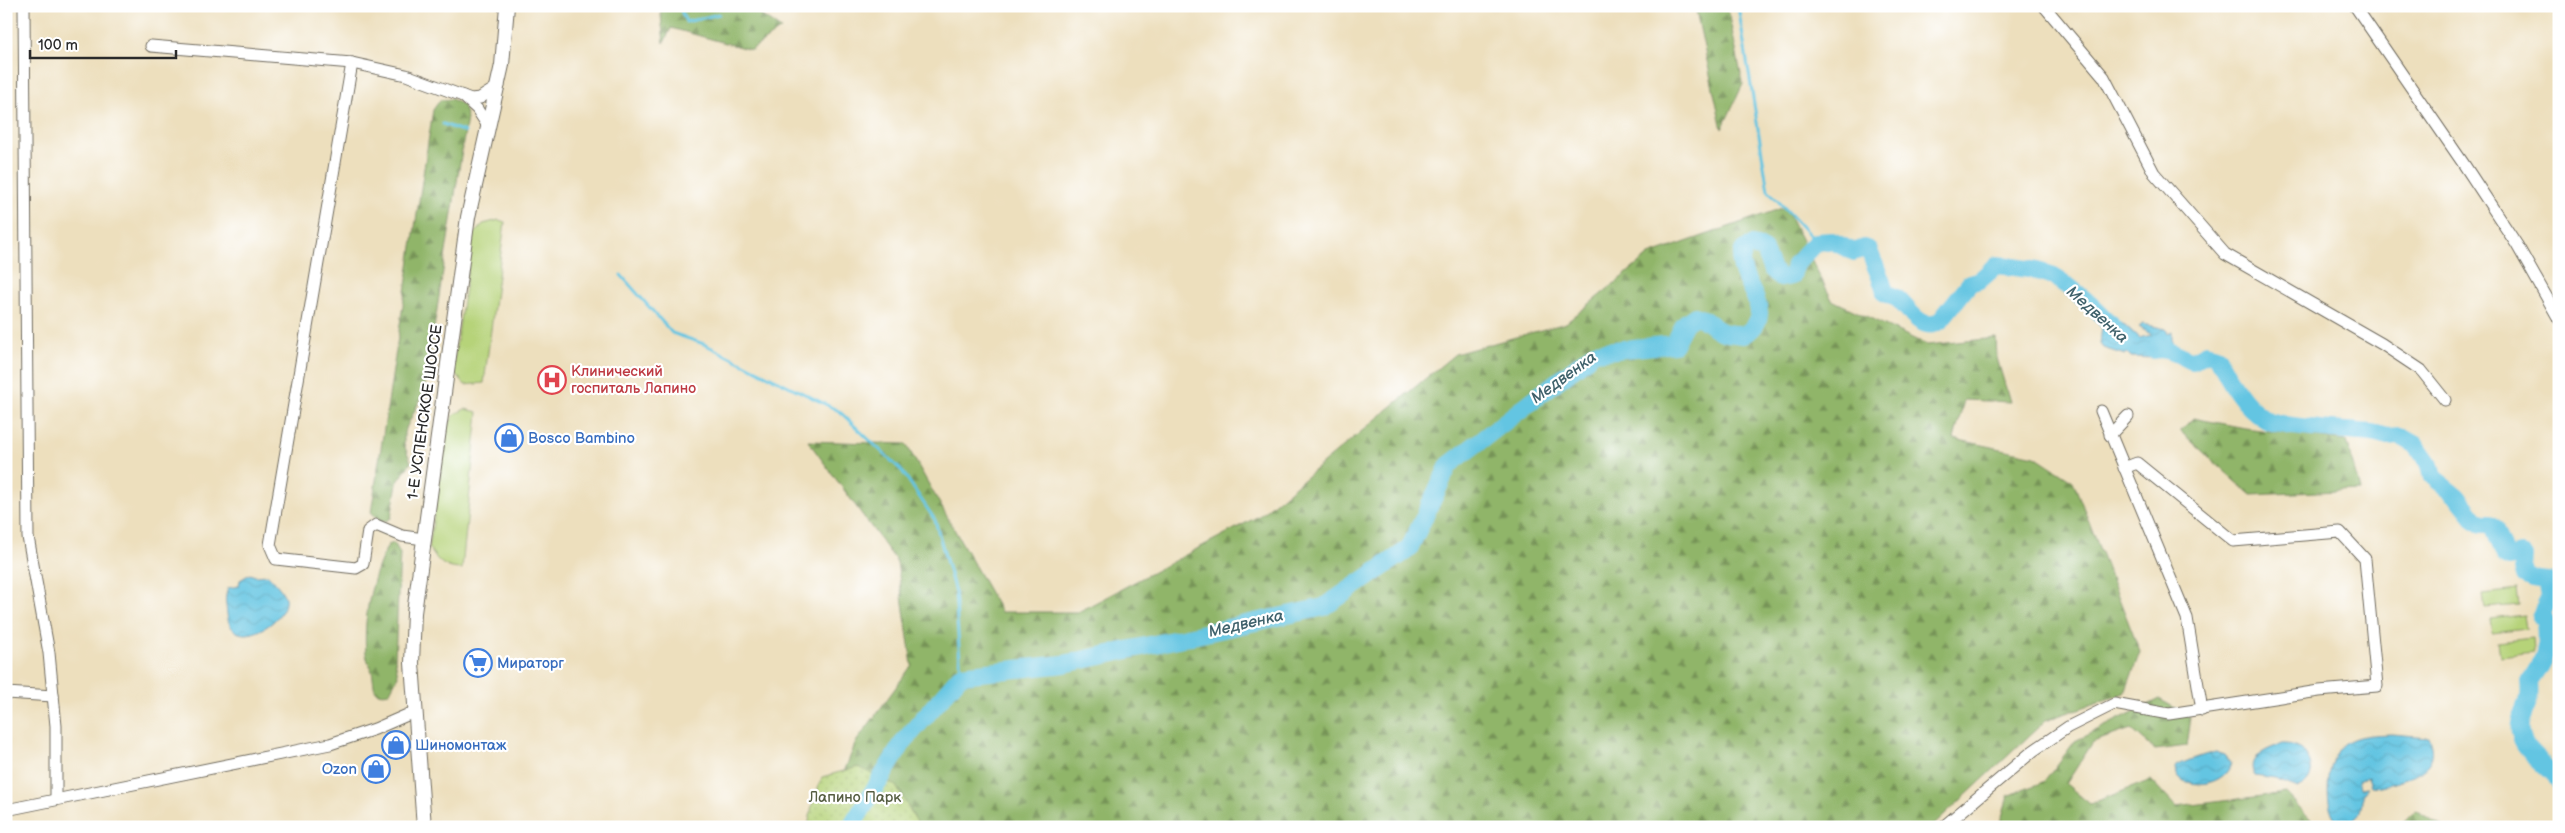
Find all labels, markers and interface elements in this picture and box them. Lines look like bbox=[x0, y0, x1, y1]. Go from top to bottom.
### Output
scale bar bbox=[30, 28, 176, 60]
text: 100 m bbox=[38, 36, 78, 55]
water label: Медвенка bbox=[2062, 282, 2132, 348]
street label: 1-Е УСПЕНСКОЕ ШОССЕ bbox=[403, 323, 447, 501]
water label: Медвенка bbox=[1528, 348, 1600, 408]
place label: Клинический госпиталь Лапино bbox=[571, 362, 696, 398]
hospital icon: Клинический госпиталь Лапино bbox=[537, 365, 567, 395]
shop icon: Bosco Bambino bbox=[494, 423, 524, 453]
place label: Bosco Bambino bbox=[528, 429, 635, 448]
water label: Медвенка bbox=[1207, 606, 1285, 642]
supermarket icon: Мираторг bbox=[463, 648, 493, 678]
place label: Мираторг bbox=[497, 654, 564, 673]
shop icon: Шиномонтаж bbox=[381, 730, 411, 760]
place label: Шиномонтаж bbox=[415, 736, 507, 755]
shop icon: Ozon bbox=[361, 754, 391, 784]
place label: Ozon bbox=[322, 760, 357, 779]
park label: Лапино Парк bbox=[808, 788, 901, 807]

